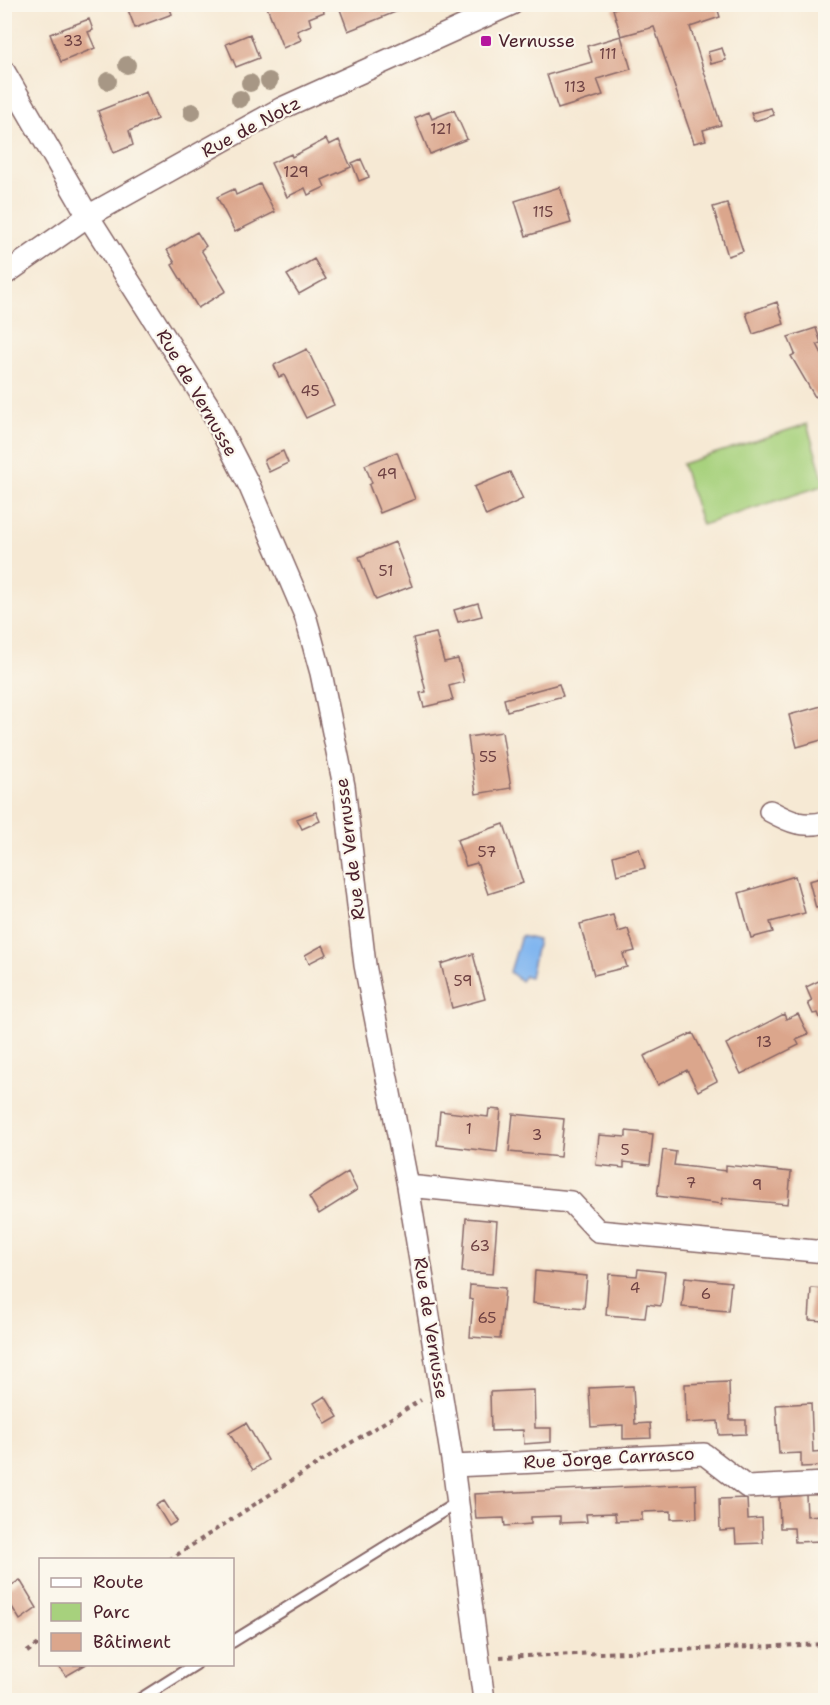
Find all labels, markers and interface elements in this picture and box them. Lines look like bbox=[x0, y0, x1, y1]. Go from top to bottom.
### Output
place label: Vernusse bbox=[498, 29, 575, 53]
house number: 33 bbox=[63, 31, 83, 51]
marker: Vernusse bbox=[479, 34, 493, 48]
house number: 111 bbox=[599, 44, 617, 64]
house number: 113 bbox=[564, 77, 586, 97]
street label: Rue de Notz bbox=[197, 91, 305, 163]
house number: 121 bbox=[430, 119, 452, 139]
house number: 129 bbox=[283, 162, 309, 182]
house number: 115 bbox=[533, 202, 553, 222]
street label: Rue de Vernusse bbox=[151, 325, 243, 461]
house number: 45 bbox=[300, 381, 320, 401]
house number: 49 bbox=[377, 464, 397, 484]
house number: 51 bbox=[379, 561, 393, 581]
house number: 55 bbox=[479, 747, 497, 767]
street label: Rue de Vernusse bbox=[329, 777, 371, 921]
house number: 57 bbox=[478, 842, 496, 862]
house number: 59 bbox=[454, 971, 472, 991]
house number: 13 bbox=[756, 1032, 772, 1052]
house number: 1 bbox=[466, 1119, 472, 1139]
house number: 3 bbox=[532, 1125, 542, 1145]
house number: 5 bbox=[620, 1140, 630, 1160]
house number: 7 bbox=[686, 1173, 696, 1193]
house number: 9 bbox=[752, 1175, 762, 1195]
house number: 63 bbox=[470, 1236, 490, 1256]
street label: Rue de Vernusse bbox=[408, 1256, 454, 1400]
house number: 4 bbox=[630, 1278, 640, 1298]
house number: 6 bbox=[701, 1284, 711, 1304]
house number: 65 bbox=[477, 1308, 497, 1328]
street label: Rue Jorge Carrasco bbox=[523, 1442, 695, 1474]
legend bbox=[39, 1558, 234, 1666]
text: Route bbox=[93, 1570, 144, 1594]
text: Parc bbox=[93, 1600, 130, 1624]
text: Bâtiment bbox=[93, 1630, 171, 1654]

